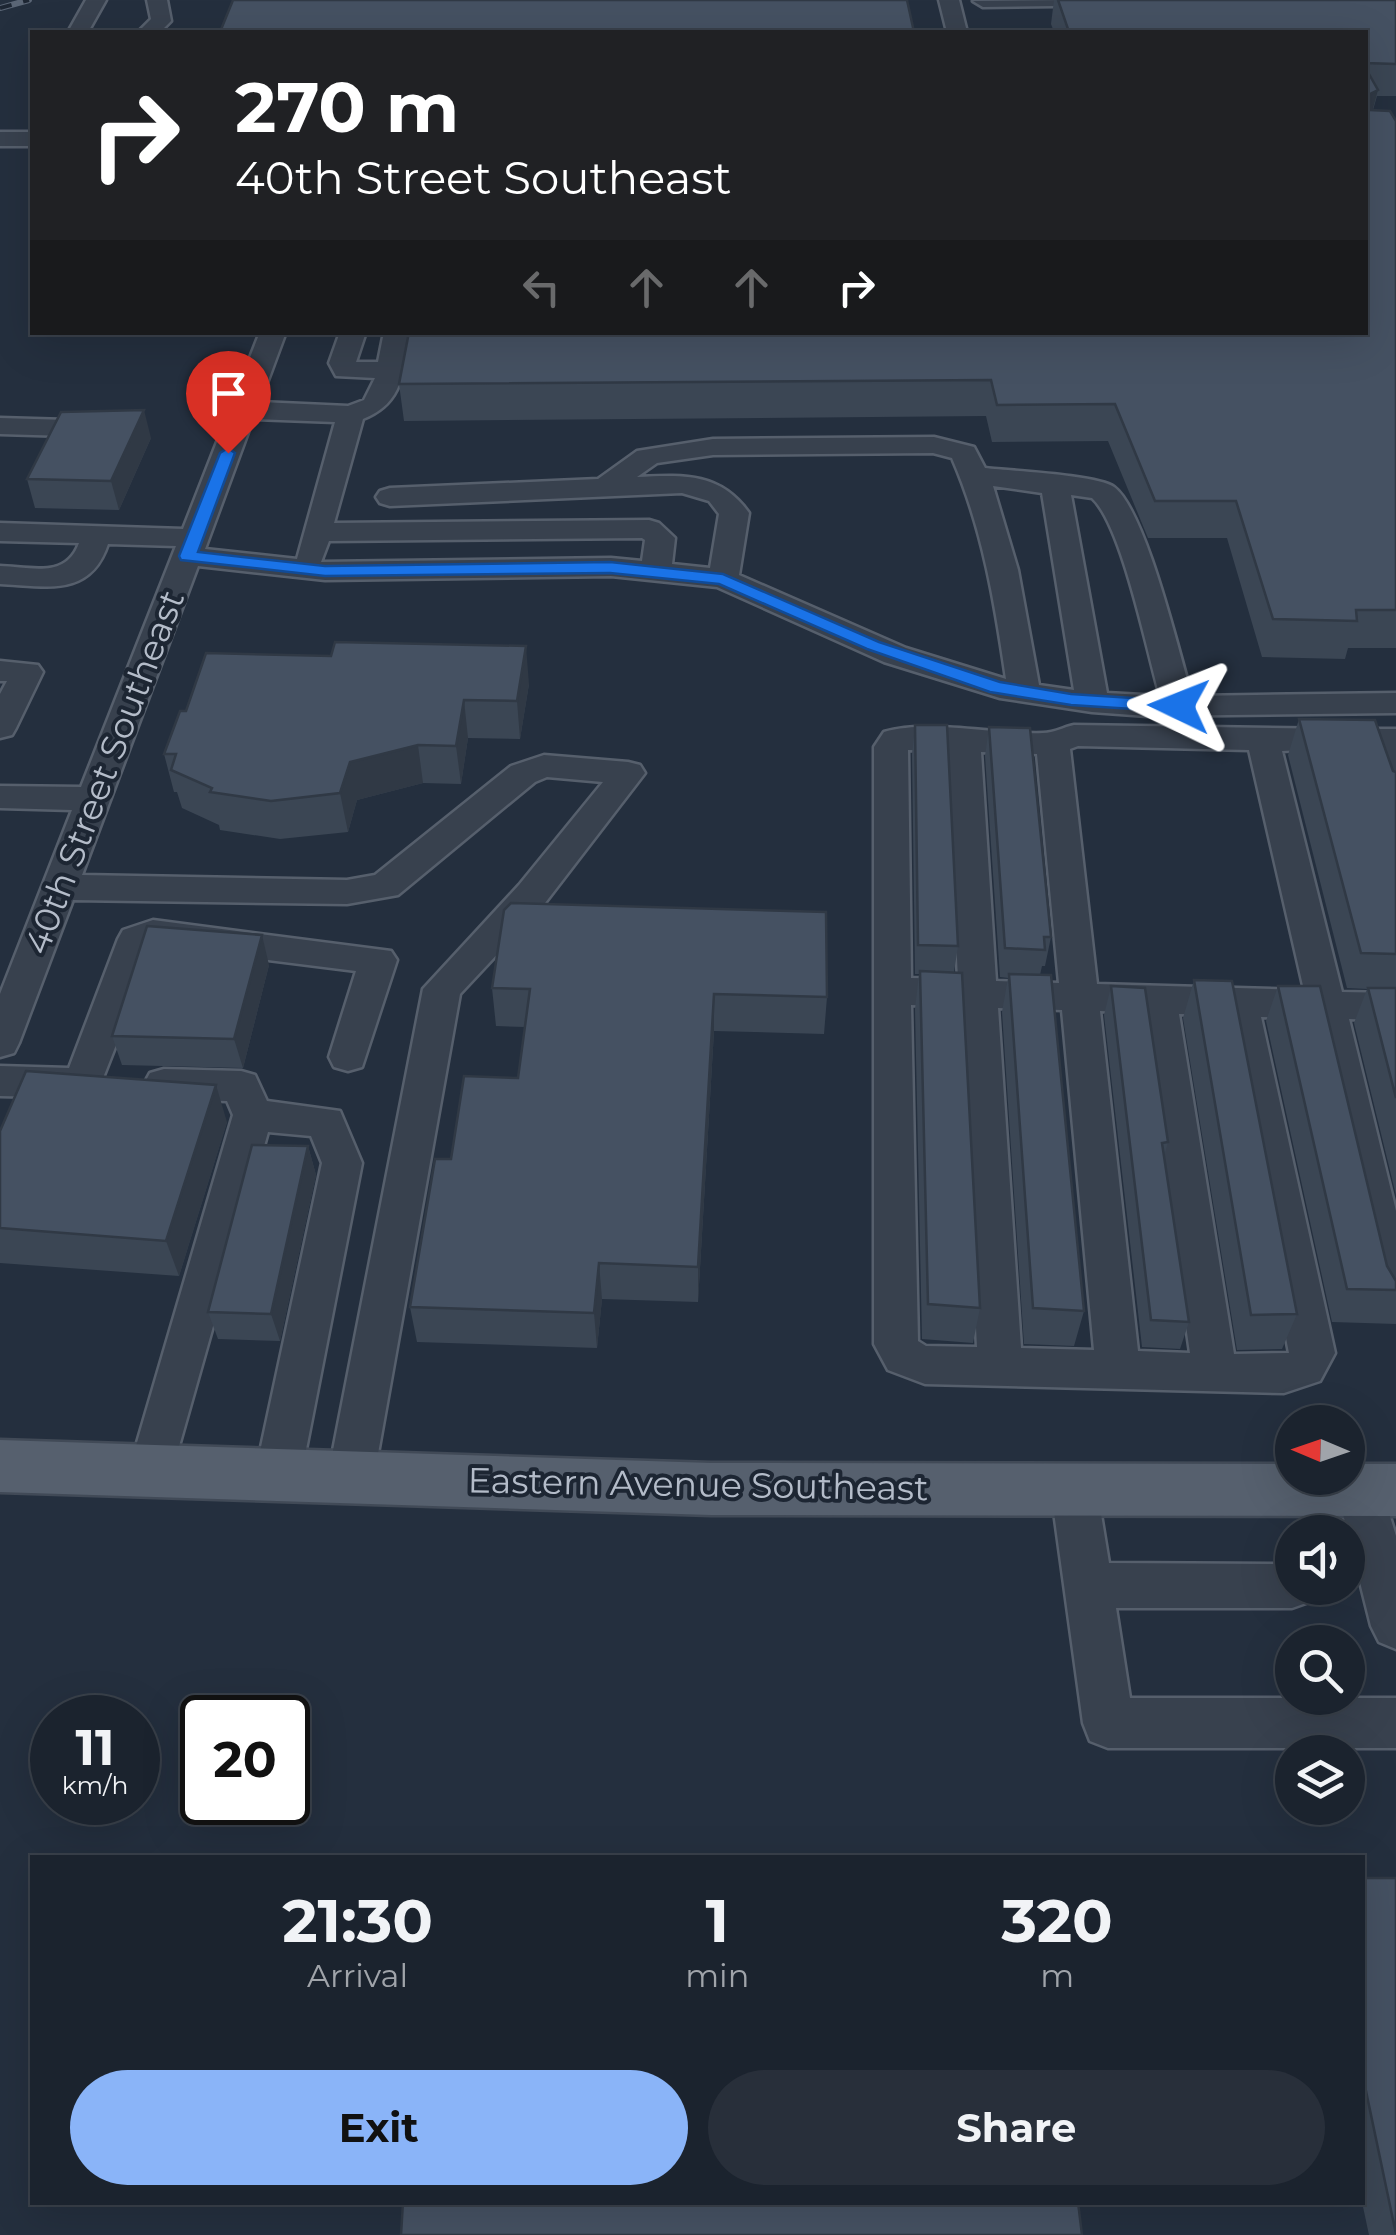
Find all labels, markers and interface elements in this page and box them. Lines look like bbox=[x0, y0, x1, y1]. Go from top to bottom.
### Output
text: 270 m bbox=[235, 64, 459, 150]
icon: right bbox=[70, 70, 200, 200]
text: 40th Street Southeast bbox=[235, 150, 731, 205]
icon: left bbox=[514, 260, 569, 315]
icon: ahead bbox=[619, 260, 674, 315]
icon: ahead bbox=[724, 260, 779, 315]
icon: right bbox=[829, 260, 884, 315]
pin bbox=[186, 351, 271, 454]
icon: arrive bbox=[201, 366, 256, 421]
street label: 40th Street Southeast bbox=[15, 584, 193, 960]
position arrow bbox=[1127, 654, 1231, 758]
north arrow bbox=[1275, 1405, 1365, 1495]
map controls bbox=[1275, 1405, 1365, 1825]
street label: Eastern Avenue Southeast bbox=[467, 1458, 929, 1510]
button: sound bbox=[1275, 1515, 1365, 1605]
button: search bbox=[1275, 1625, 1365, 1715]
speed limit sign: 20 bbox=[180, 1695, 310, 1825]
text: 11 bbox=[75, 1717, 115, 1778]
button: layers bbox=[1275, 1735, 1365, 1825]
text: km/h bbox=[62, 1770, 128, 1800]
text: 21:30 bbox=[282, 1884, 433, 1957]
text: 1 bbox=[705, 1884, 729, 1957]
text: 320 bbox=[1001, 1884, 1113, 1957]
text: Arrival bbox=[307, 1956, 408, 1995]
text: min bbox=[685, 1956, 749, 1995]
text: m bbox=[1040, 1956, 1074, 1995]
button: Exit bbox=[70, 2070, 688, 2185]
button: Share bbox=[708, 2070, 1325, 2185]

